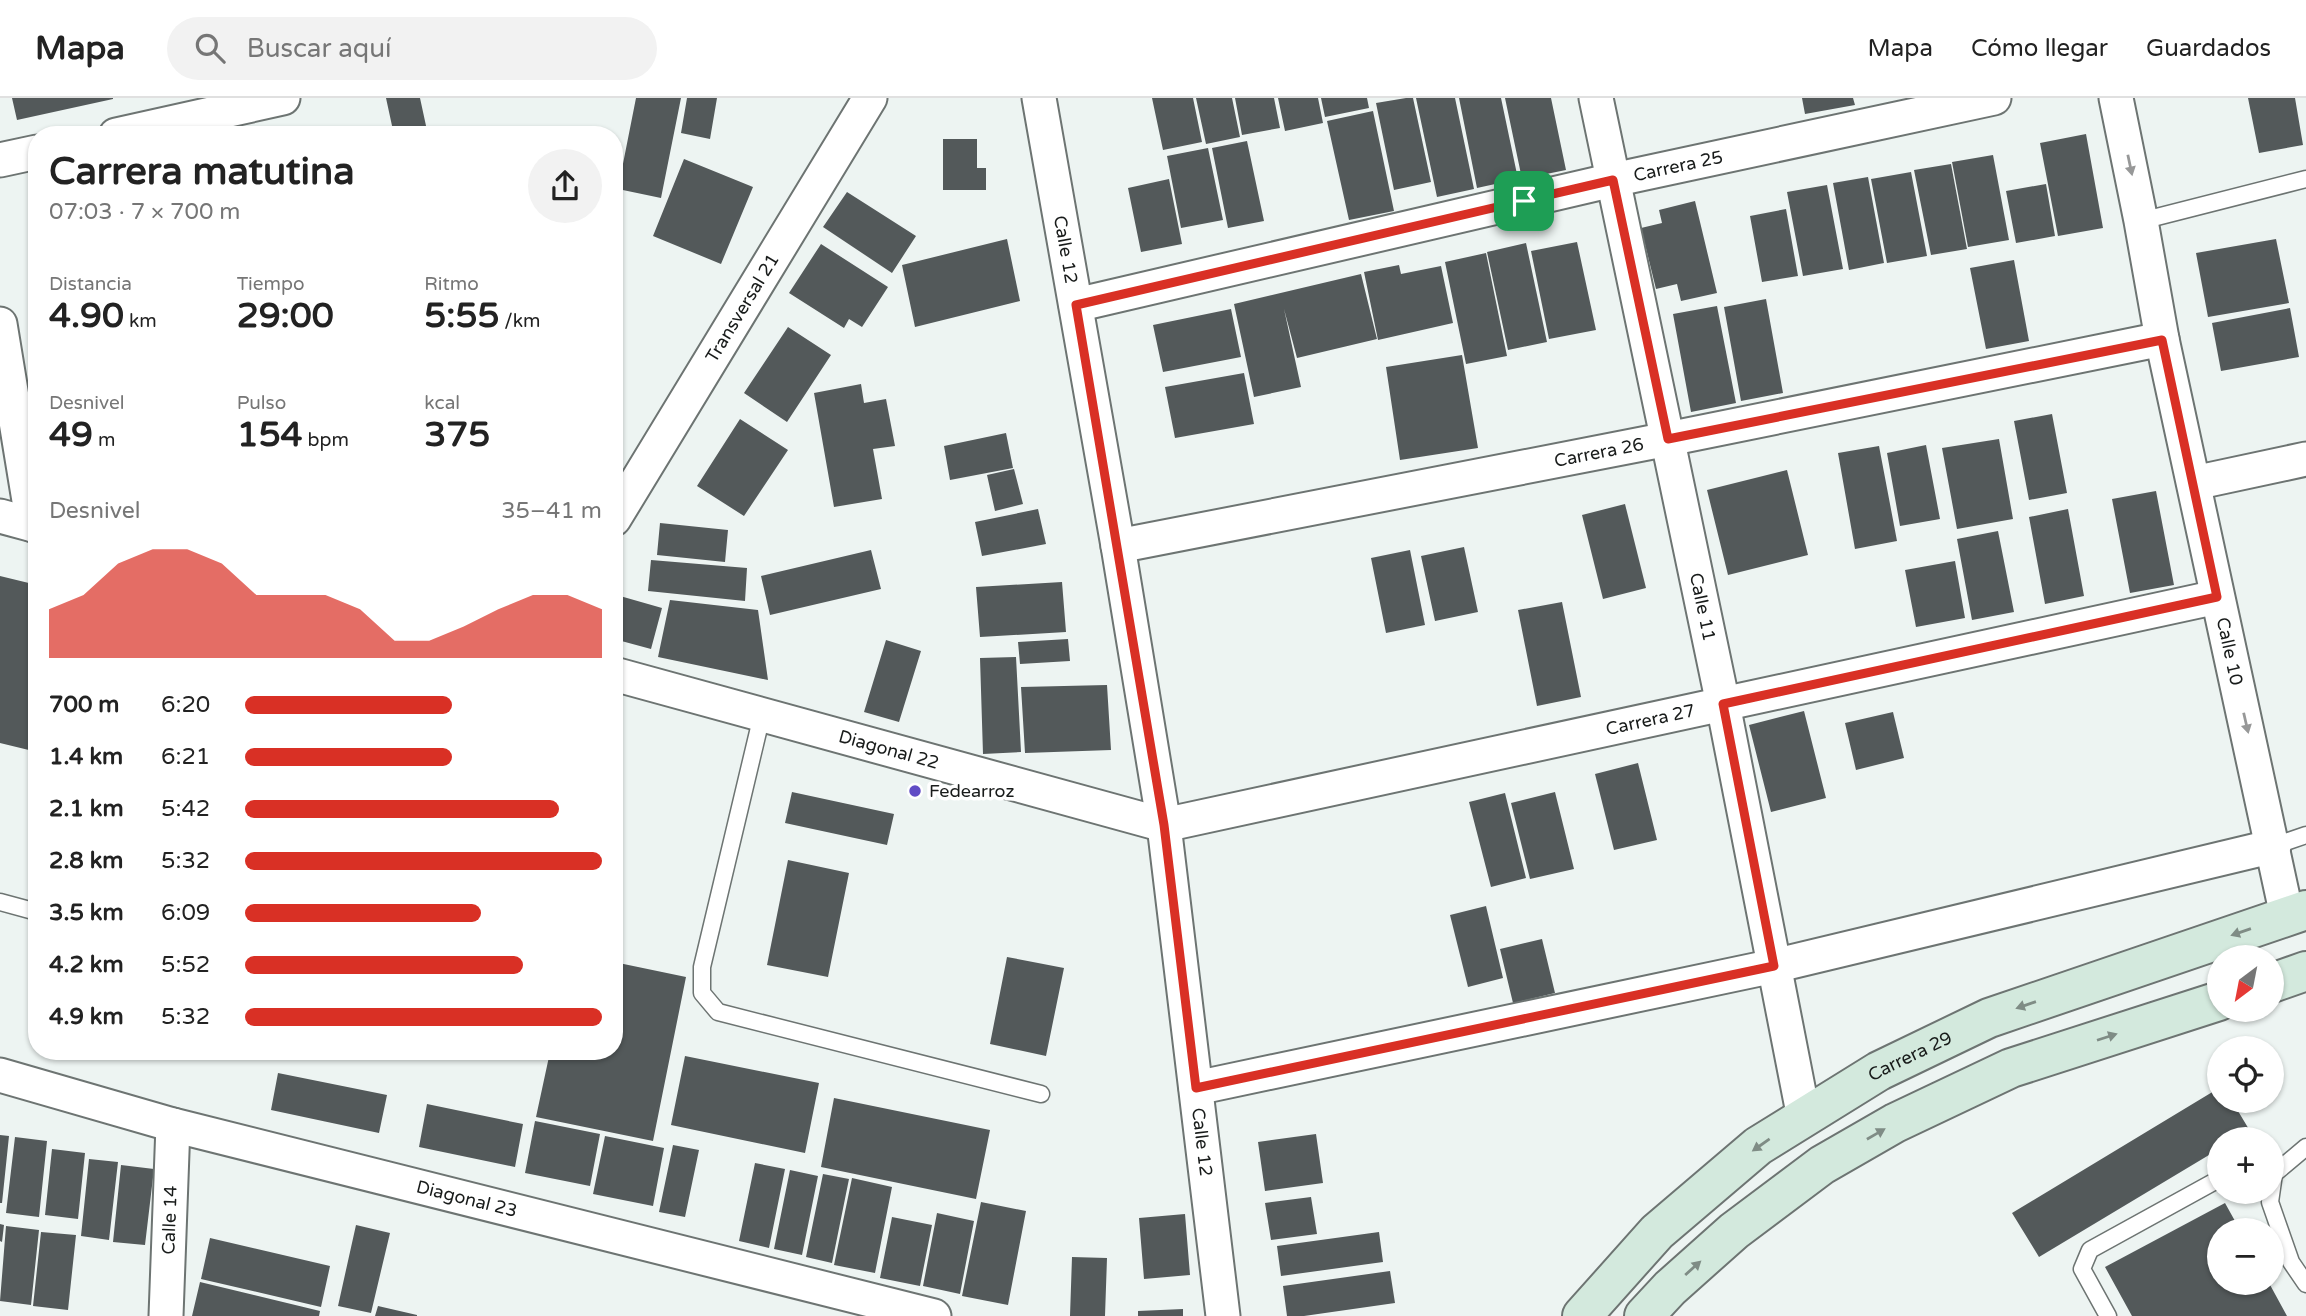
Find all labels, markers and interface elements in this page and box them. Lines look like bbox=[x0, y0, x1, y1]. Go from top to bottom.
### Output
search box bbox=[167, 17, 657, 80]
text: Mapa bbox=[35, 29, 125, 68]
icon: search bbox=[191, 29, 229, 67]
text: Buscar aquí bbox=[247, 33, 391, 64]
text: Mapa bbox=[1868, 34, 1933, 63]
text: Cómo llegar bbox=[1971, 34, 2108, 63]
text: Guardados bbox=[2146, 34, 2271, 63]
street label: Carrera 25 bbox=[1631, 146, 1725, 186]
text: Carrera matutina bbox=[49, 149, 355, 195]
button: share bbox=[528, 149, 602, 223]
one-way arrow bbox=[2124, 154, 2135, 176]
pin bbox=[1494, 171, 1554, 231]
icon: arrive bbox=[1505, 182, 1543, 220]
text: 07:03 · 7 × 700 m bbox=[49, 198, 240, 226]
street label: Calle 12 bbox=[1049, 214, 1083, 286]
street label: Transversal 21 bbox=[701, 249, 784, 366]
text: Distancia bbox=[49, 273, 132, 295]
text: Tiempo bbox=[237, 273, 305, 295]
text: Ritmo bbox=[424, 273, 479, 295]
text: 4.90 bbox=[49, 295, 124, 337]
text: 29:00 bbox=[237, 295, 334, 337]
text: 5:55 bbox=[424, 295, 499, 337]
text: km bbox=[124, 310, 157, 332]
text: /km bbox=[499, 310, 541, 332]
text: Desnivel bbox=[49, 392, 125, 414]
text: Pulso bbox=[237, 392, 286, 414]
text: kcal bbox=[424, 392, 460, 414]
text: 49 bbox=[49, 414, 93, 456]
text: 154 bbox=[237, 414, 303, 456]
text: 375 bbox=[424, 414, 490, 456]
text: m bbox=[93, 429, 115, 451]
text: bpm bbox=[303, 429, 349, 451]
street label: Carrera 26 bbox=[1552, 433, 1646, 472]
text: Desnivel bbox=[49, 497, 140, 525]
text: 35–41 m bbox=[501, 497, 602, 525]
street label: Calle 11 bbox=[1685, 571, 1721, 643]
street label: Calle 10 bbox=[2212, 615, 2248, 687]
text: 700 m bbox=[49, 691, 119, 719]
text: 6:20 bbox=[161, 691, 210, 719]
street label: Carrera 27 bbox=[1604, 699, 1697, 740]
one-way arrow bbox=[2240, 712, 2251, 734]
street label: Diagonal 22 bbox=[836, 725, 941, 774]
text: 1.4 km bbox=[49, 743, 123, 771]
text: 6:21 bbox=[161, 743, 210, 771]
place label: Fedearroz bbox=[929, 780, 1015, 802]
marker: Fedearroz bbox=[907, 783, 923, 799]
text: 2.1 km bbox=[49, 795, 124, 823]
text: 5:42 bbox=[161, 795, 210, 823]
text: 2.8 km bbox=[49, 847, 123, 875]
text: 5:32 bbox=[161, 847, 210, 875]
text: 3.5 km bbox=[49, 899, 124, 927]
text: 6:09 bbox=[161, 899, 210, 927]
one-way arrow bbox=[2231, 927, 2252, 938]
north arrow bbox=[2207, 945, 2284, 1022]
map controls bbox=[2207, 945, 2284, 1295]
text: 4.2 km bbox=[49, 951, 124, 979]
text: 5:52 bbox=[161, 951, 210, 979]
one-way arrow bbox=[2015, 1000, 2036, 1011]
text: 4.9 km bbox=[49, 1003, 124, 1031]
text: 5:32 bbox=[161, 1003, 210, 1031]
street label: Carrera 29 bbox=[1864, 1026, 1956, 1086]
one-way arrow bbox=[2097, 1031, 2118, 1042]
button: locate bbox=[2207, 1036, 2284, 1113]
street label: Calle 12 bbox=[1187, 1106, 1217, 1178]
button: + bbox=[2207, 1127, 2284, 1204]
one-way arrow bbox=[1866, 1128, 1885, 1140]
one-way arrow bbox=[1752, 1138, 1770, 1152]
street label: Diagonal 23 bbox=[414, 1176, 520, 1222]
street label: Calle 14 bbox=[157, 1185, 182, 1255]
button: − bbox=[2207, 1218, 2284, 1295]
one-way arrow bbox=[1684, 1261, 1701, 1276]

